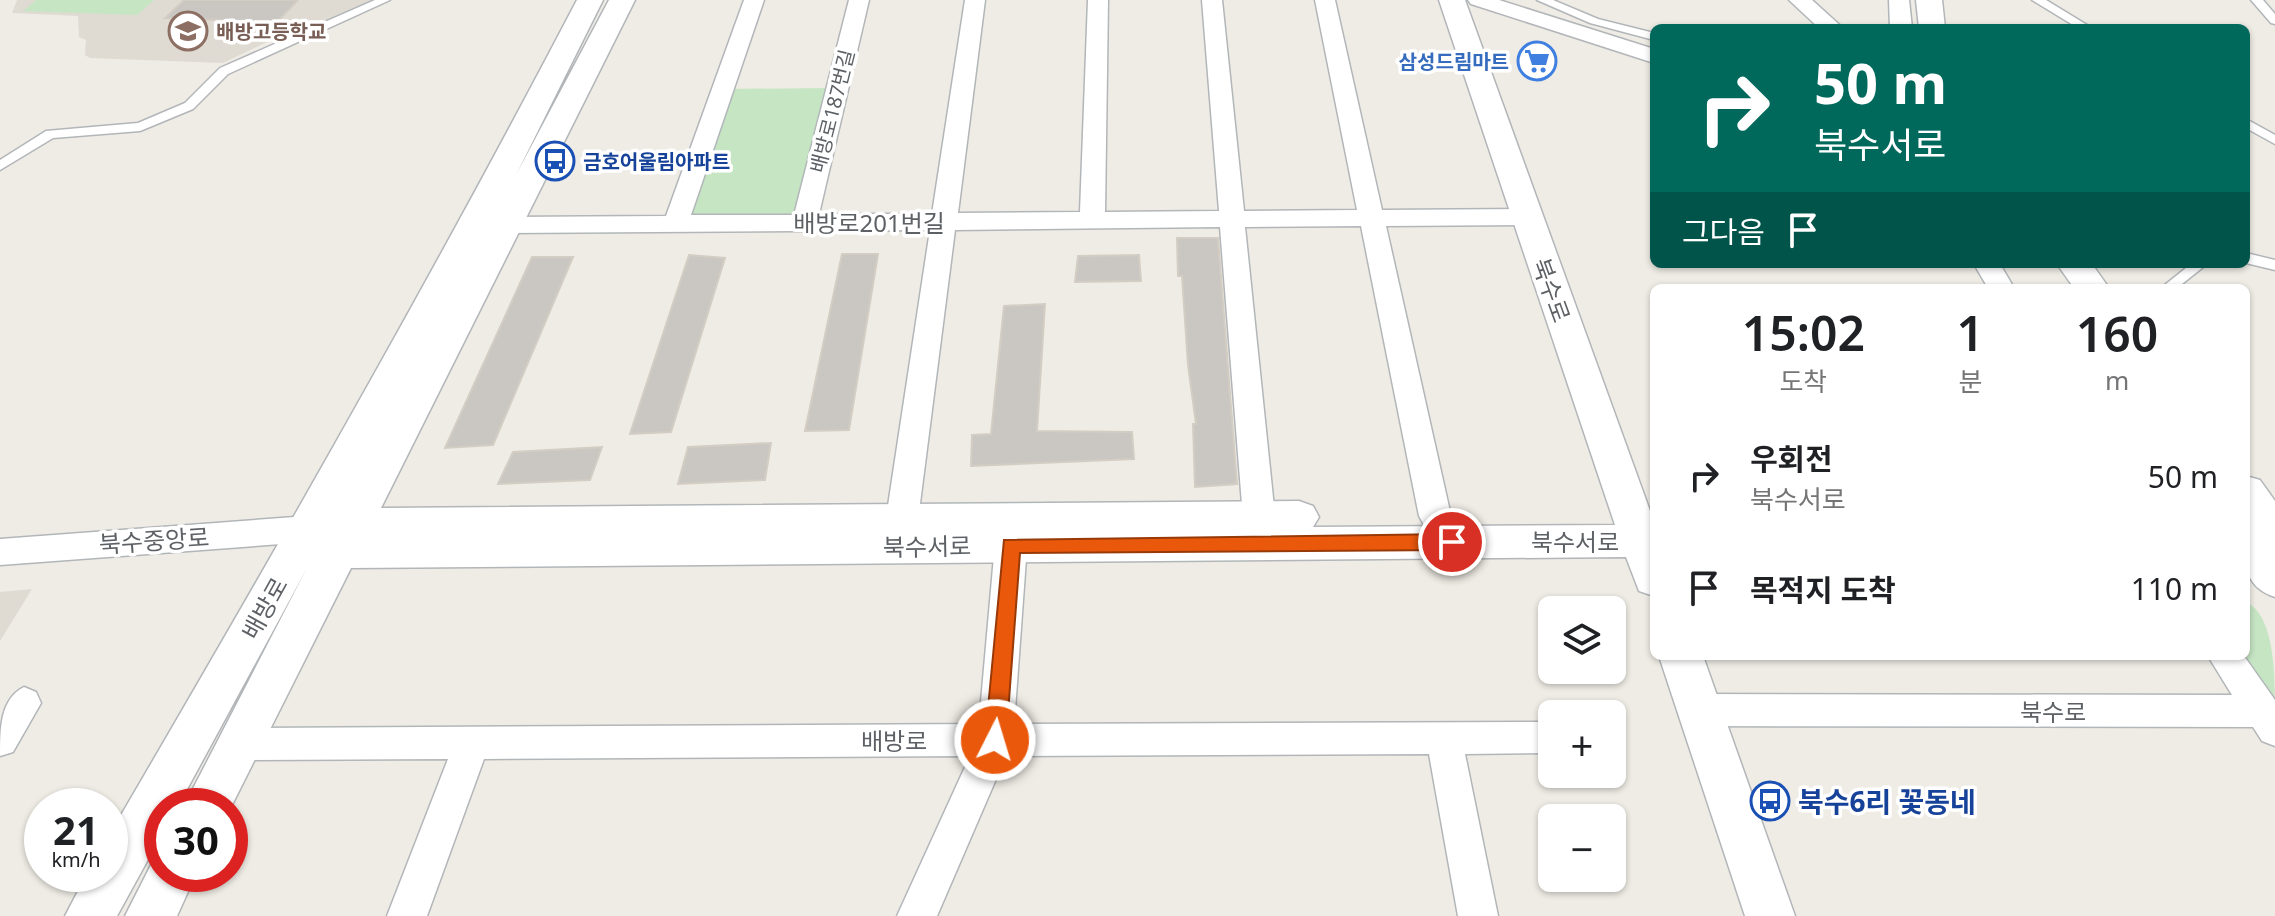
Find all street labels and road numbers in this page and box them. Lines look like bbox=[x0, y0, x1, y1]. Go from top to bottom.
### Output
street label: 배방로187번길 bbox=[804, 46, 860, 176]
street label: 배방로201번길 bbox=[793, 206, 945, 239]
street label: 북수로 bbox=[1525, 253, 1579, 327]
street label: 북수중앙로 bbox=[98, 520, 210, 560]
street label: 북수서로 bbox=[1531, 525, 1619, 558]
street label: 북수서로 bbox=[883, 529, 971, 563]
street label: 배방로 bbox=[234, 571, 294, 645]
street label: 북수로 bbox=[2020, 695, 2086, 728]
street label: 배방로 bbox=[861, 724, 927, 757]

